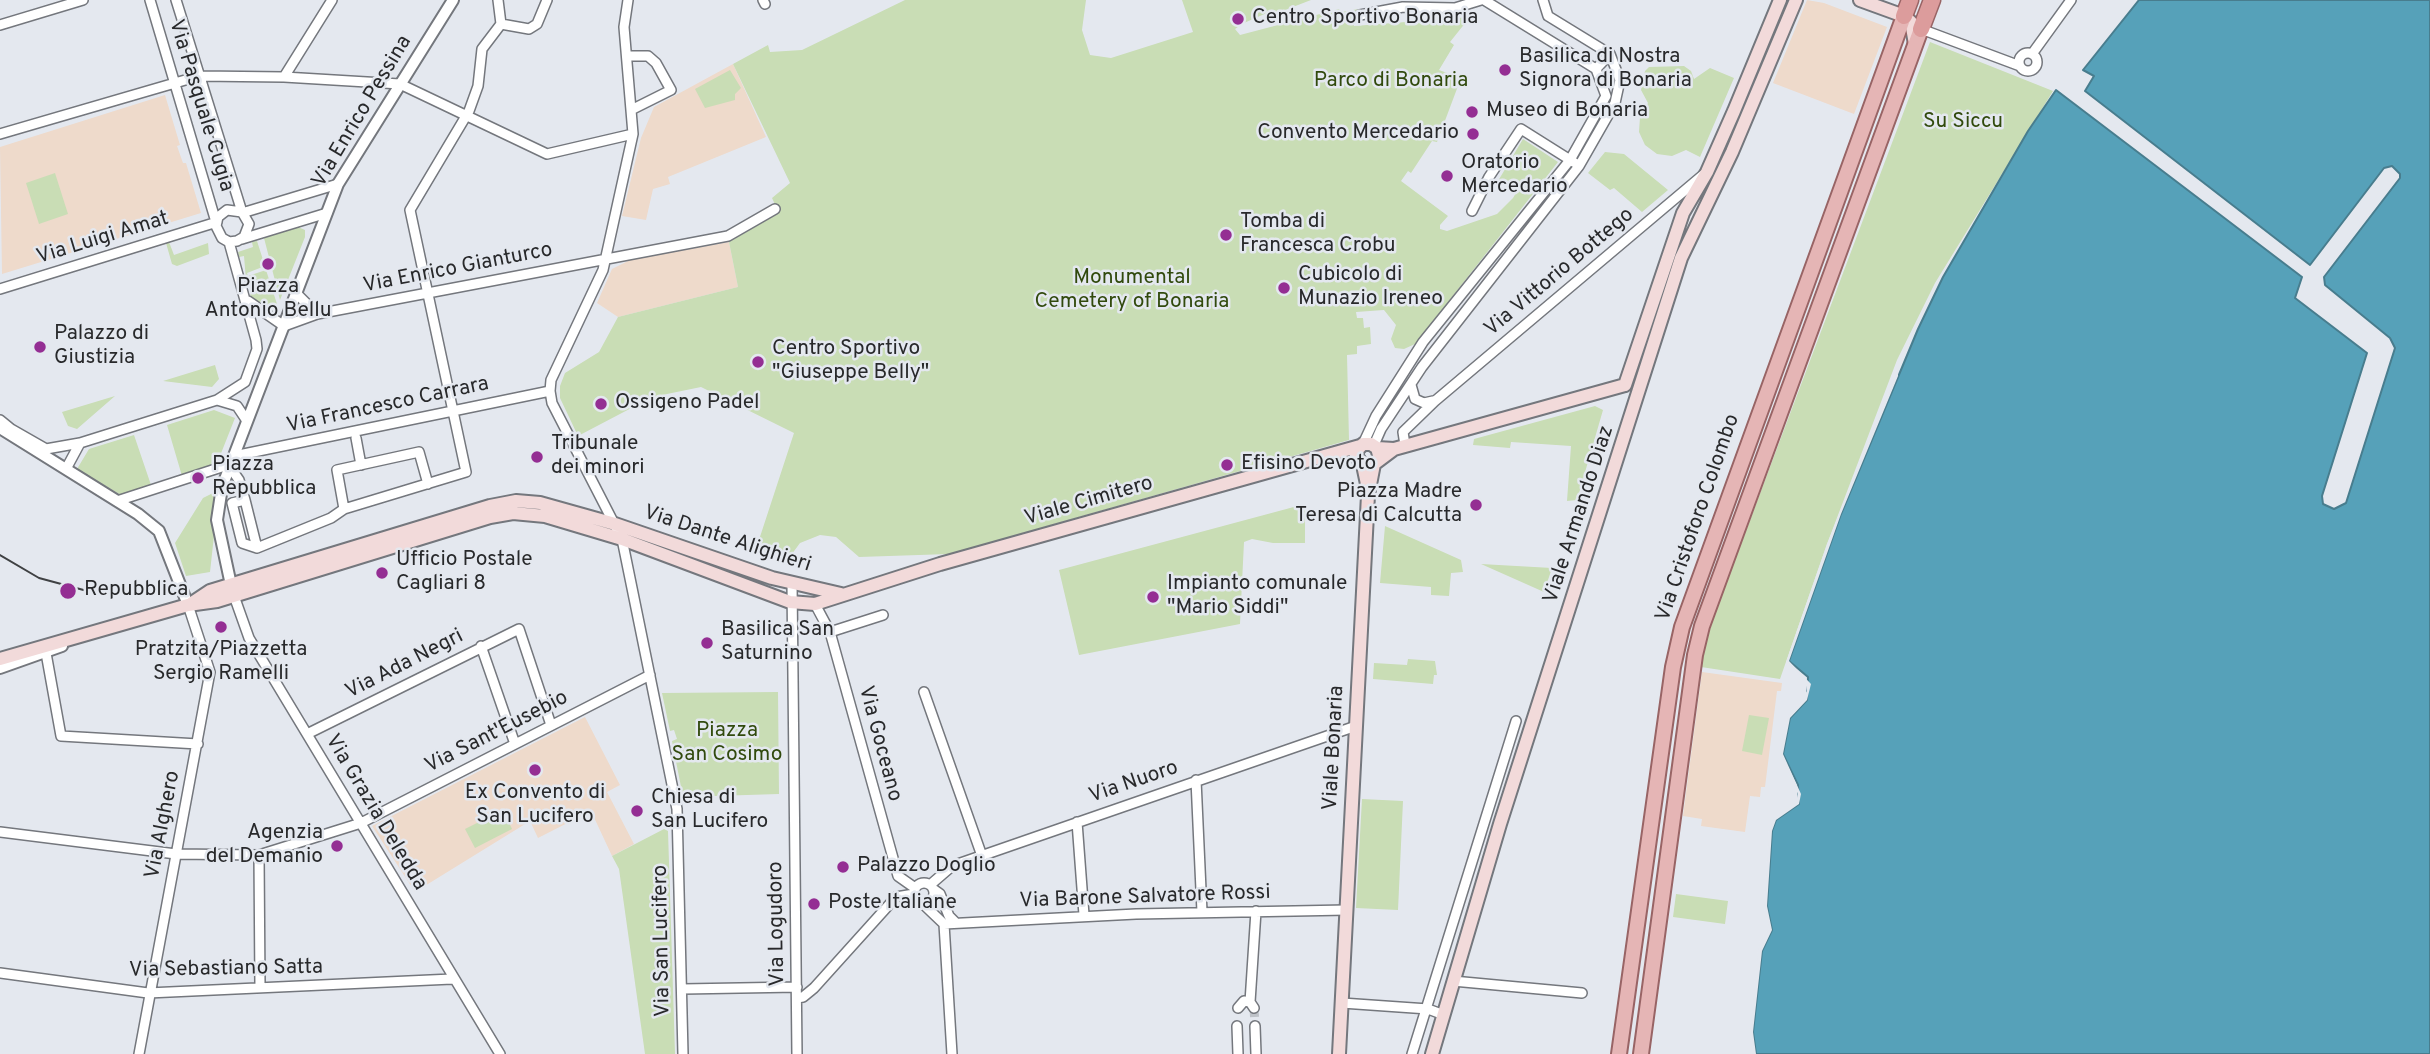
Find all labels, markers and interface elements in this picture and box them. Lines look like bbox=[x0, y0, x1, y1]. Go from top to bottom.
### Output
place label: Centro Sportivo Bonaria bbox=[1252, 6, 1478, 32]
marker: Centro Sportivo Bonaria bbox=[1230, 11, 1246, 27]
street label: Via Pasquale Cugia bbox=[162, 17, 238, 195]
street label: Via Enrico Pessina bbox=[308, 32, 418, 192]
place label: Basilica di Nostra Signora di Bonaria bbox=[1519, 45, 1692, 95]
marker: Basilica di Nostra Signora di Bonaria bbox=[1497, 62, 1513, 78]
park label: Parco di Bonaria bbox=[1314, 69, 1468, 95]
place label: Museo di Bonaria bbox=[1486, 99, 1648, 125]
marker: Museo di Bonaria bbox=[1464, 104, 1480, 120]
park label: Su Siccu bbox=[1923, 110, 2003, 136]
place label: Convento Mercedario bbox=[1257, 121, 1459, 147]
marker: Convento Mercedario bbox=[1465, 126, 1481, 142]
place label: Oratorio Mercedario bbox=[1461, 151, 1568, 201]
marker: Oratorio Mercedario bbox=[1439, 168, 1455, 184]
street label: Via Vittorio Bottego bbox=[1480, 203, 1640, 343]
street label: Via Luigi Amat bbox=[34, 207, 172, 271]
place label: Tomba di Francesca Crobu bbox=[1240, 210, 1396, 260]
marker: Tomba di Francesca Crobu bbox=[1218, 227, 1234, 243]
street label: Via Enrico Gianturco bbox=[361, 238, 555, 300]
marker: Piazza Antonio Bellu bbox=[260, 256, 276, 272]
place label: Cubicolo di Munazio Ireneo bbox=[1298, 263, 1443, 313]
park label: Monumental Cemetery of Bonaria bbox=[1035, 266, 1229, 316]
place label: Piazza Antonio Bellu bbox=[204, 275, 332, 325]
marker: Cubicolo di Munazio Ireneo bbox=[1276, 280, 1292, 296]
place label: Palazzo di Giustizia bbox=[54, 322, 149, 372]
place label: Centro Sportivo "Giuseppe Belly" bbox=[772, 337, 929, 387]
marker: Palazzo di Giustizia bbox=[32, 339, 48, 355]
marker: Centro Sportivo "Giuseppe Belly" bbox=[750, 354, 766, 370]
street label: Via Francesco Carrara bbox=[285, 372, 491, 440]
place label: Ossigeno Padel bbox=[615, 391, 760, 417]
marker: Ossigeno Padel bbox=[593, 396, 609, 412]
street label: Via Cristoforo Colombo bbox=[1652, 411, 1746, 625]
street label: Viale Armando Diaz bbox=[1539, 423, 1621, 607]
place label: Tribunale dei minori bbox=[551, 432, 645, 482]
marker: Tribunale dei minori bbox=[529, 449, 545, 465]
place label: Efisino Devoto bbox=[1241, 452, 1376, 478]
place label: Piazza Repubblica bbox=[212, 453, 316, 503]
marker: Efisino Devoto bbox=[1219, 457, 1235, 473]
marker: Piazza Repubblica bbox=[190, 470, 206, 486]
street label: Viale Cimitero bbox=[1022, 472, 1156, 532]
place label: Piazza Madre Teresa di Calcutta bbox=[1295, 480, 1462, 530]
marker: Piazza Madre Teresa di Calcutta bbox=[1468, 497, 1484, 513]
street label: Via Dante Alighieri bbox=[640, 501, 814, 579]
place label: Ufficio Postale Cagliari 8 bbox=[396, 548, 532, 598]
marker: Ufficio Postale Cagliari 8 bbox=[374, 565, 390, 581]
place label: Impianto comunale "Mario Siddi" bbox=[1167, 572, 1347, 622]
place label: Repubblica bbox=[84, 578, 188, 604]
marker: Repubblica bbox=[58, 581, 78, 601]
marker: Impianto comunale "Mario Siddi" bbox=[1145, 589, 1161, 605]
place label: Basilica San Saturnino bbox=[721, 618, 834, 668]
marker: Pratzita/Piazzetta Sergio Ramelli bbox=[213, 619, 229, 635]
street label: Via Ada Negri bbox=[342, 625, 468, 705]
marker: Basilica San Saturnino bbox=[699, 635, 715, 651]
place label: Pratzita/Piazzetta Sergio Ramelli bbox=[135, 638, 307, 688]
street label: Via Goceano bbox=[851, 683, 907, 805]
street label: Viale Bonaria bbox=[1319, 685, 1351, 811]
street label: Via Sant'Eusebio bbox=[421, 686, 573, 780]
park label: Piazza San Cosimo bbox=[672, 719, 782, 769]
street label: Via Grazia Deledda bbox=[319, 730, 431, 896]
street label: Via Nuoro bbox=[1086, 756, 1182, 810]
marker: Ex Convento di San Lucifero bbox=[527, 762, 543, 778]
street label: Via Alghero bbox=[141, 769, 187, 881]
place label: Ex Convento di San Lucifero bbox=[465, 781, 605, 831]
place label: Chiesa di San Lucifero bbox=[651, 786, 768, 836]
marker: Chiesa di San Lucifero bbox=[629, 803, 645, 819]
place label: Agenzia del Demanio bbox=[206, 821, 323, 871]
marker: Agenzia del Demanio bbox=[329, 838, 345, 854]
place label: Palazzo Doglio bbox=[857, 854, 996, 880]
marker: Palazzo Doglio bbox=[835, 859, 851, 875]
street label: Via Logudoro bbox=[764, 861, 792, 987]
street label: Via San Lucifero bbox=[649, 865, 677, 1017]
street label: Via Barone Salvatore Rossi bbox=[1019, 881, 1271, 915]
place label: Poste Italiane bbox=[828, 891, 957, 917]
marker: Poste Italiane bbox=[806, 896, 822, 912]
street label: Via Sebastiano Satta bbox=[129, 956, 323, 984]

